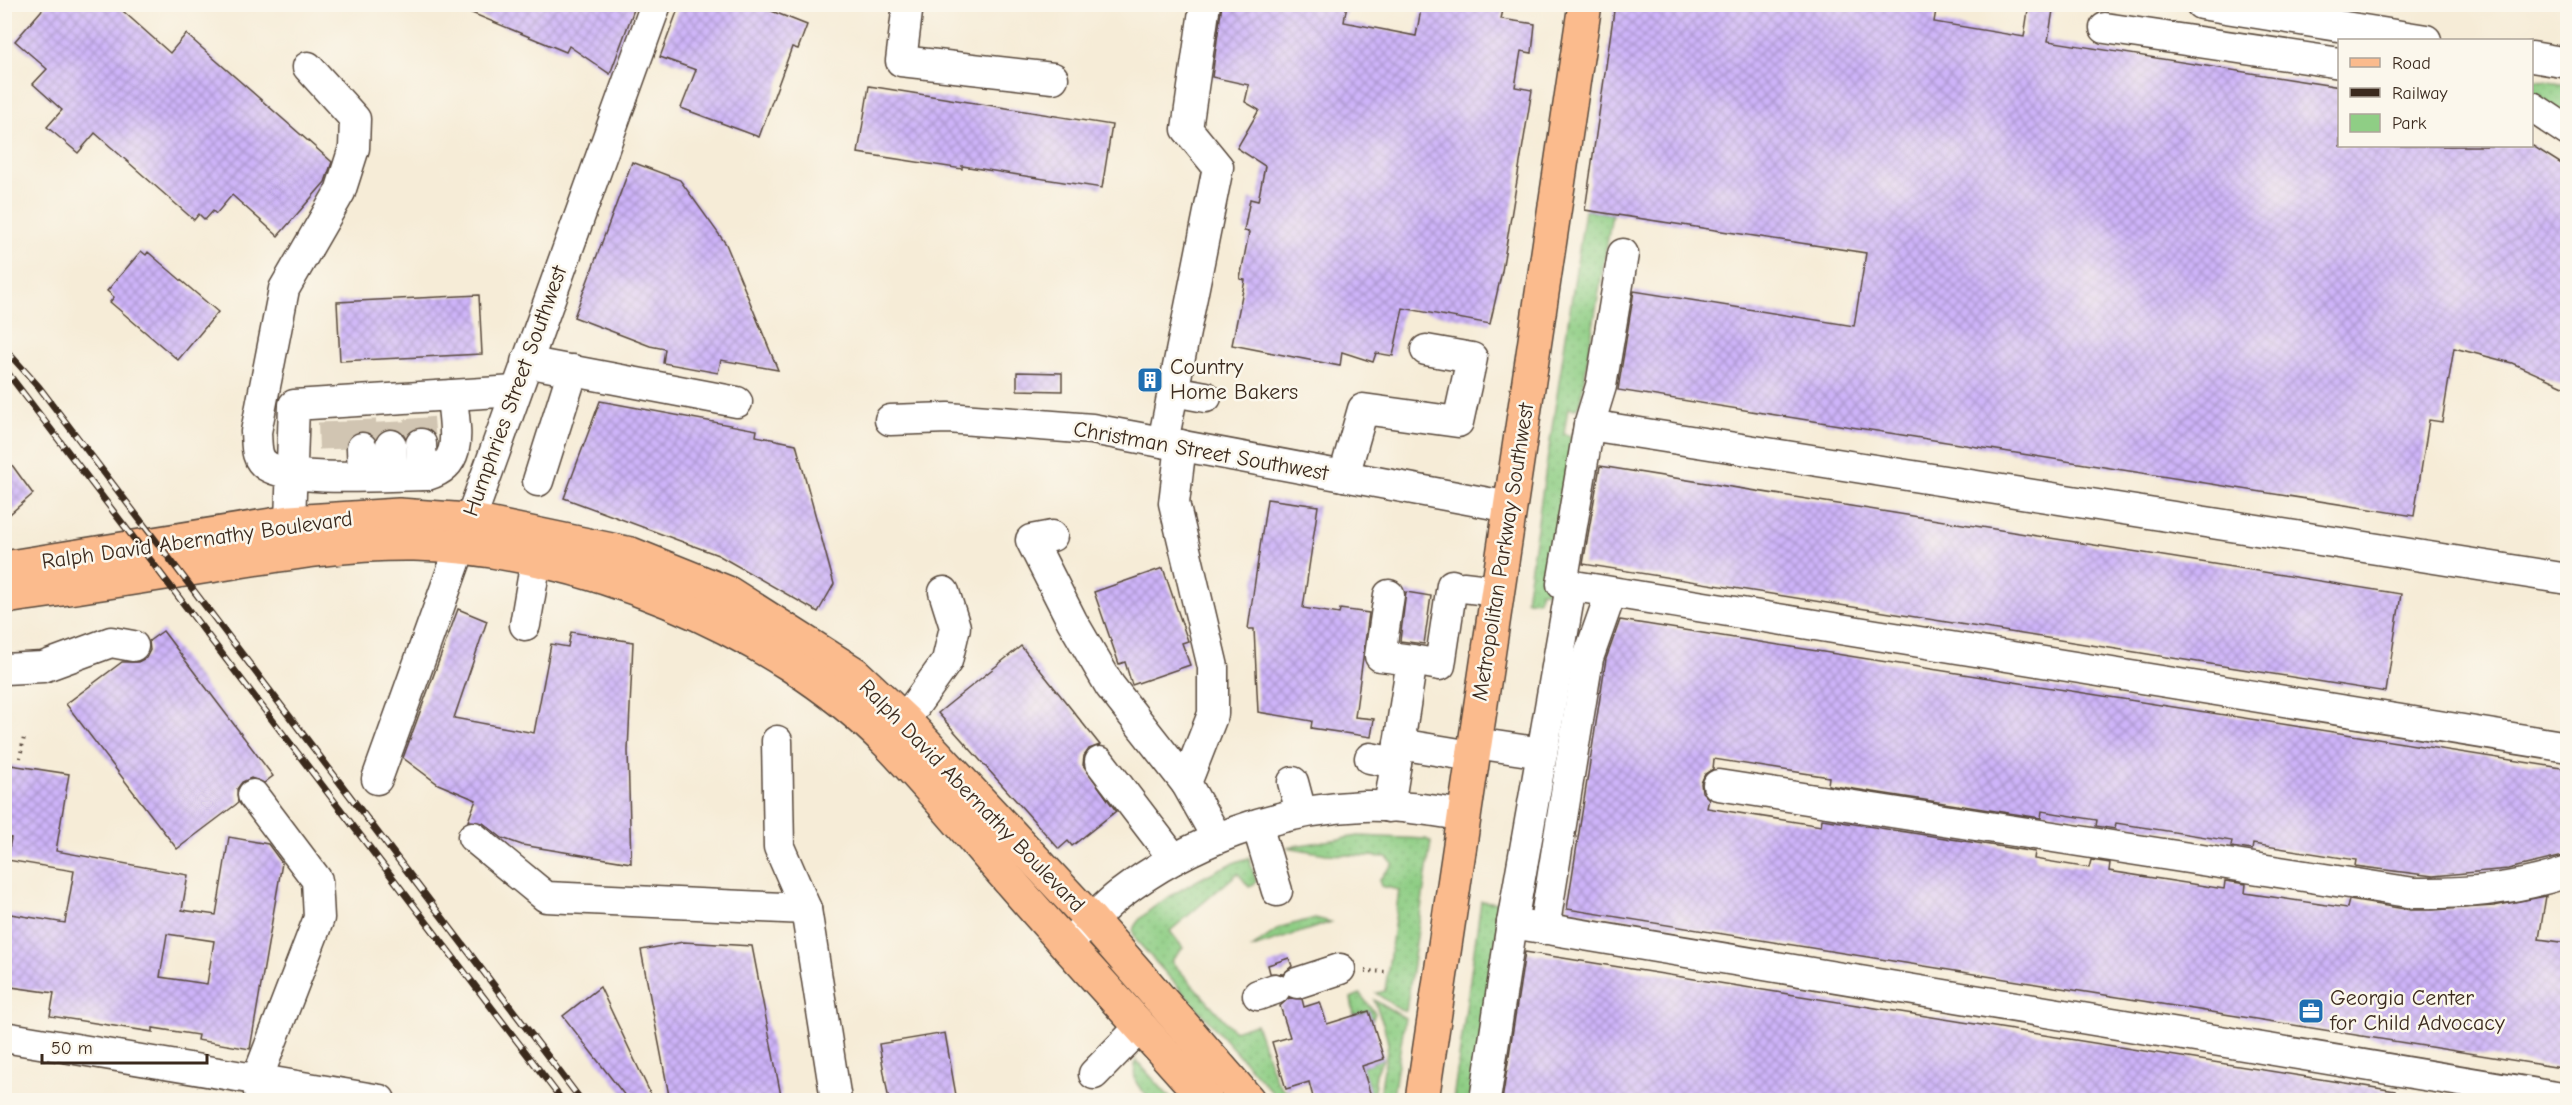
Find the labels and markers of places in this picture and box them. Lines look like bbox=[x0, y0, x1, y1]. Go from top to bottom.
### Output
place label: Country Home Bakers bbox=[1170, 354, 1298, 405]
building icon: Country Home Bakers bbox=[1135, 365, 1165, 395]
place label: Georgia Center for Child Advocacy bbox=[2329, 985, 2505, 1036]
office icon: Georgia Center for Child Advocacy bbox=[2296, 996, 2326, 1026]

